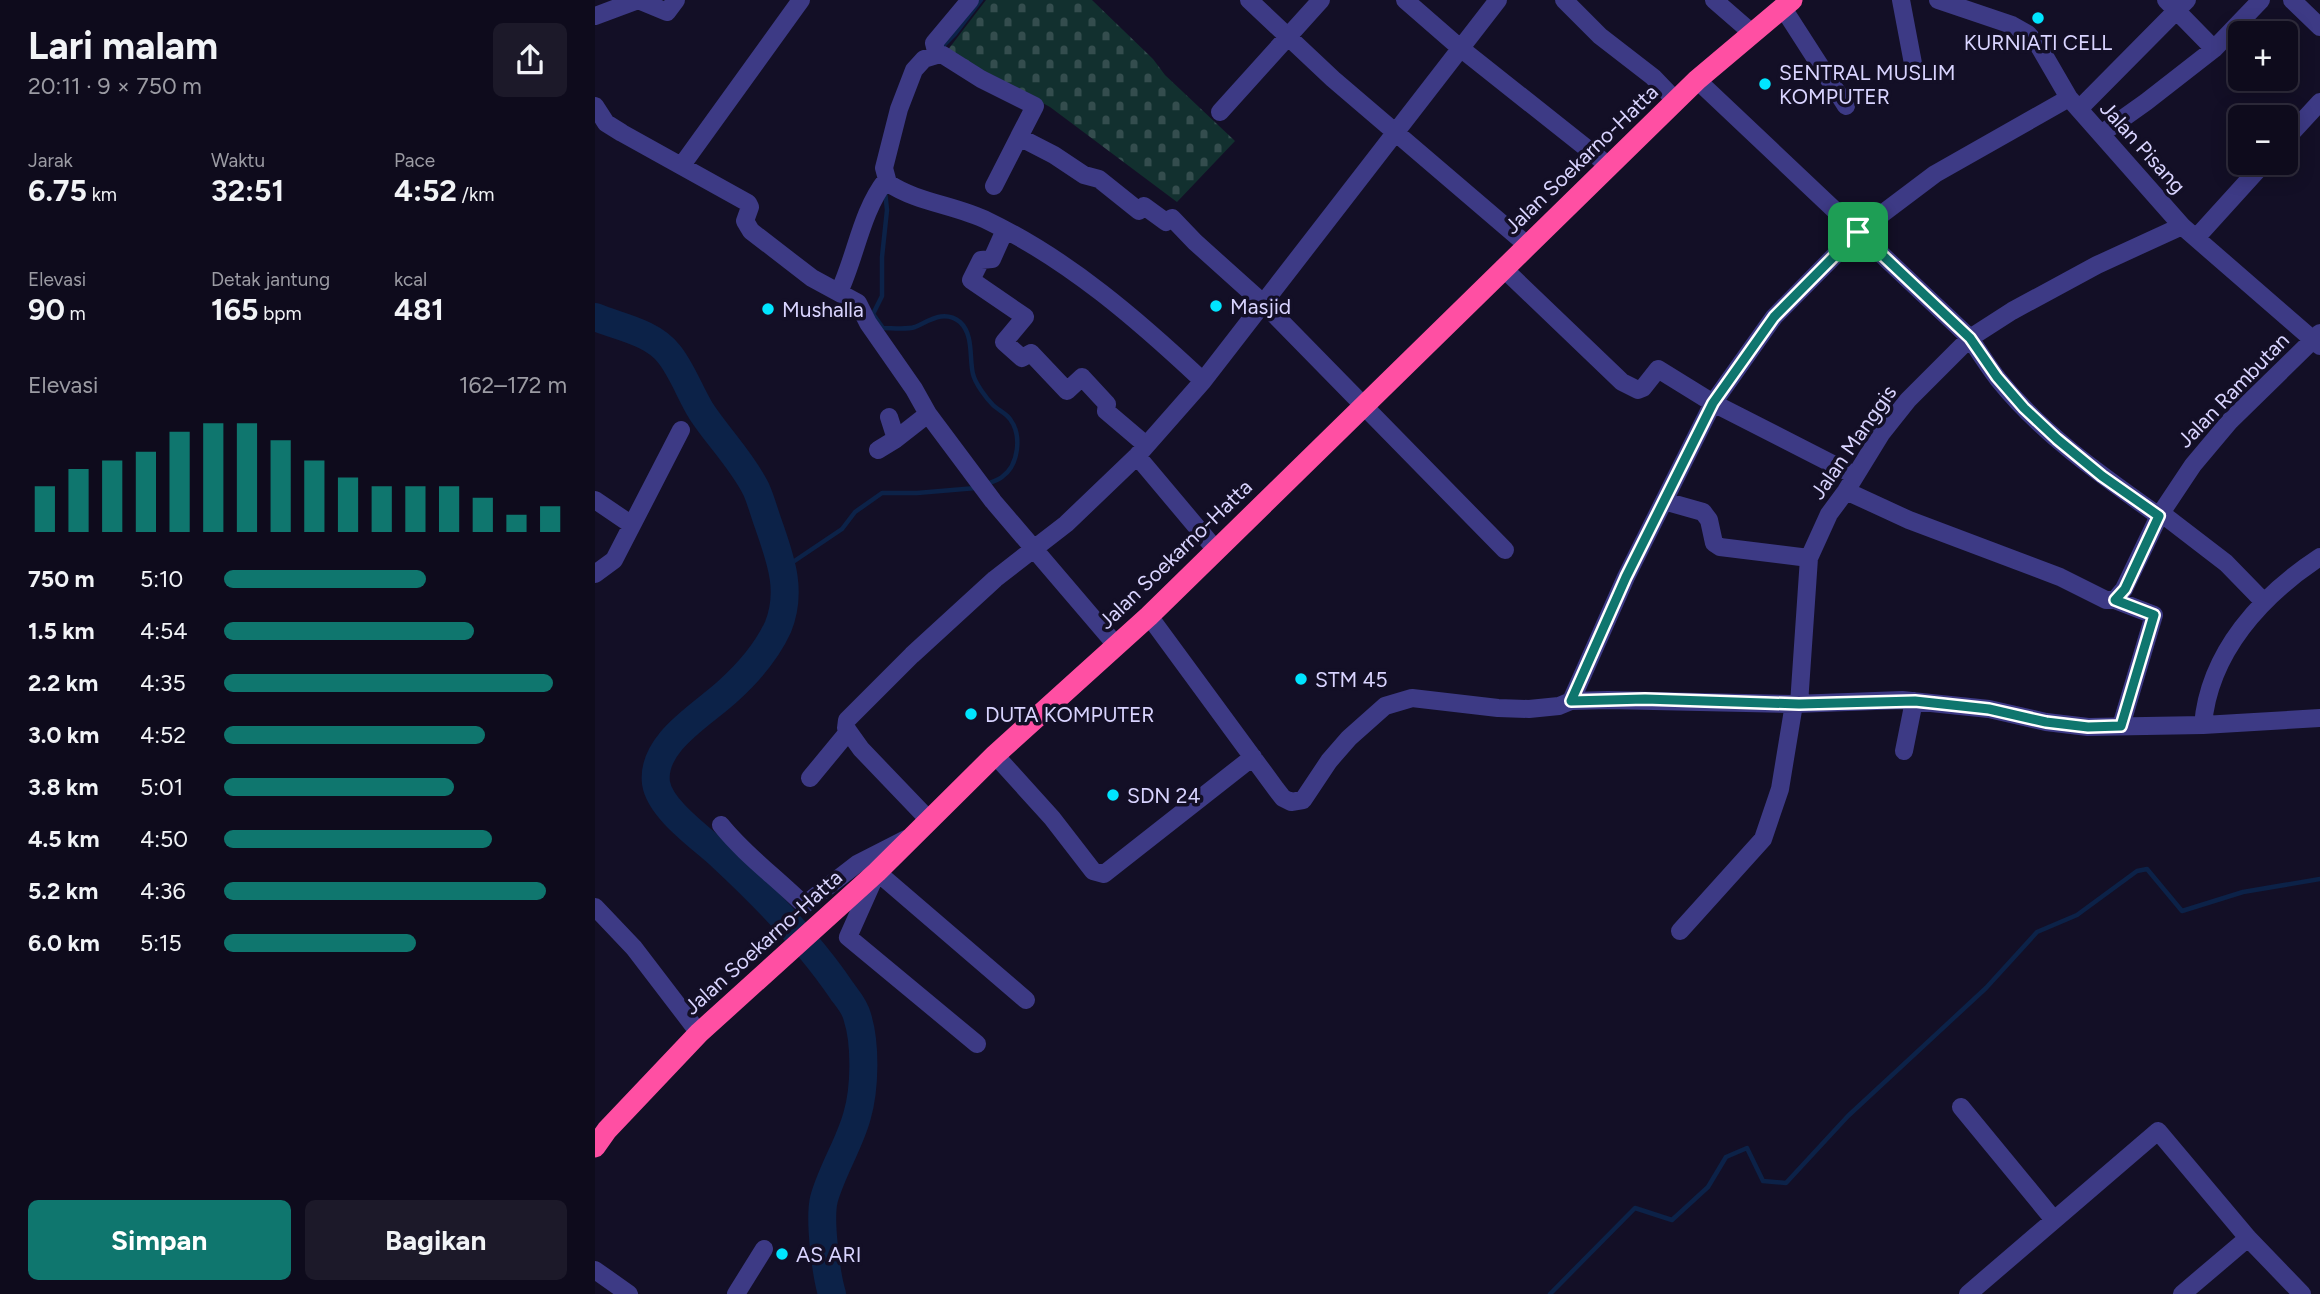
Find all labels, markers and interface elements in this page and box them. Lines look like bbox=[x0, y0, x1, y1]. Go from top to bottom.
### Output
marker: KURNIATI CELL bbox=[2030, 10, 2046, 26]
map controls bbox=[2228, 21, 2298, 175]
button: + bbox=[2228, 21, 2298, 91]
text: Lari malam bbox=[28, 23, 218, 69]
button: share bbox=[493, 23, 567, 97]
place label: KURNIATI CELL bbox=[1964, 30, 2112, 55]
place label: SENTRAL MUSLIM KOMPUTER bbox=[1779, 60, 1956, 109]
text: 20:11 · 9 × 750 m bbox=[28, 72, 202, 100]
marker: SENTRAL MUSLIM KOMPUTER bbox=[1757, 76, 1773, 92]
street label: Jalan Soekarno-Hatta bbox=[1499, 79, 1663, 239]
street label: Jalan Pisang bbox=[2095, 96, 2191, 198]
button: − bbox=[2228, 105, 2298, 175]
text: Jarak bbox=[28, 149, 73, 172]
text: Waktu bbox=[211, 149, 265, 172]
text: Pace bbox=[394, 149, 435, 172]
text: 6.75 bbox=[28, 172, 87, 209]
text: 32:51 bbox=[211, 172, 284, 209]
text: 4:52 bbox=[394, 172, 457, 209]
text: km bbox=[87, 183, 117, 206]
text: /km bbox=[457, 183, 494, 206]
pin bbox=[1828, 202, 1888, 262]
icon: arrive bbox=[1839, 213, 1877, 251]
text: Elevasi bbox=[28, 268, 86, 291]
text: Detak jantung bbox=[211, 268, 330, 291]
text: kcal bbox=[394, 268, 427, 291]
text: 90 bbox=[28, 291, 65, 328]
text: 165 bbox=[211, 291, 259, 328]
text: 481 bbox=[394, 291, 444, 328]
place label: Masjid bbox=[1230, 294, 1291, 319]
place label: Mushalla bbox=[782, 297, 864, 322]
marker: Masjid bbox=[1208, 298, 1224, 314]
marker: Mushalla bbox=[760, 301, 776, 317]
text: m bbox=[65, 302, 86, 325]
text: bpm bbox=[259, 302, 302, 325]
street label: Jalan Rambutan bbox=[2172, 327, 2294, 453]
text: Elevasi bbox=[28, 371, 98, 399]
text: 162–172 m bbox=[459, 371, 567, 399]
street label: Jalan Manggis bbox=[1805, 380, 1901, 504]
street label: Jalan Soekarno-Hatta bbox=[1093, 474, 1257, 634]
text: 750 m bbox=[28, 565, 95, 593]
text: 5:10 bbox=[140, 565, 183, 593]
text: 1.5 km bbox=[28, 617, 95, 645]
text: 4:54 bbox=[140, 617, 188, 645]
place label: STM 45 bbox=[1315, 667, 1388, 692]
text: 2.2 km bbox=[28, 669, 98, 697]
text: 4:35 bbox=[140, 669, 186, 697]
marker: STM 45 bbox=[1293, 671, 1309, 687]
place label: DUTA KOMPUTER bbox=[985, 702, 1155, 727]
marker: DUTA KOMPUTER bbox=[963, 706, 979, 722]
text: 3.0 km bbox=[28, 721, 99, 749]
text: 4:52 bbox=[140, 721, 186, 749]
text: 3.8 km bbox=[28, 773, 98, 801]
text: 5:01 bbox=[140, 773, 183, 801]
place label: SDN 24 bbox=[1127, 783, 1201, 808]
marker: SDN 24 bbox=[1105, 787, 1121, 803]
text: 4.5 km bbox=[28, 825, 100, 853]
text: 4:50 bbox=[140, 825, 188, 853]
street label: Jalan Soekarno-Hatta bbox=[679, 865, 847, 1019]
text: 5.2 km bbox=[28, 877, 98, 905]
text: 4:36 bbox=[140, 877, 186, 905]
text: 6.0 km bbox=[28, 929, 100, 957]
text: 5:15 bbox=[140, 929, 182, 957]
button: Simpan bbox=[28, 1200, 291, 1280]
button: Bagikan bbox=[305, 1200, 567, 1280]
place label: AS ARI bbox=[796, 1242, 861, 1267]
marker: AS ARI bbox=[774, 1246, 790, 1262]

